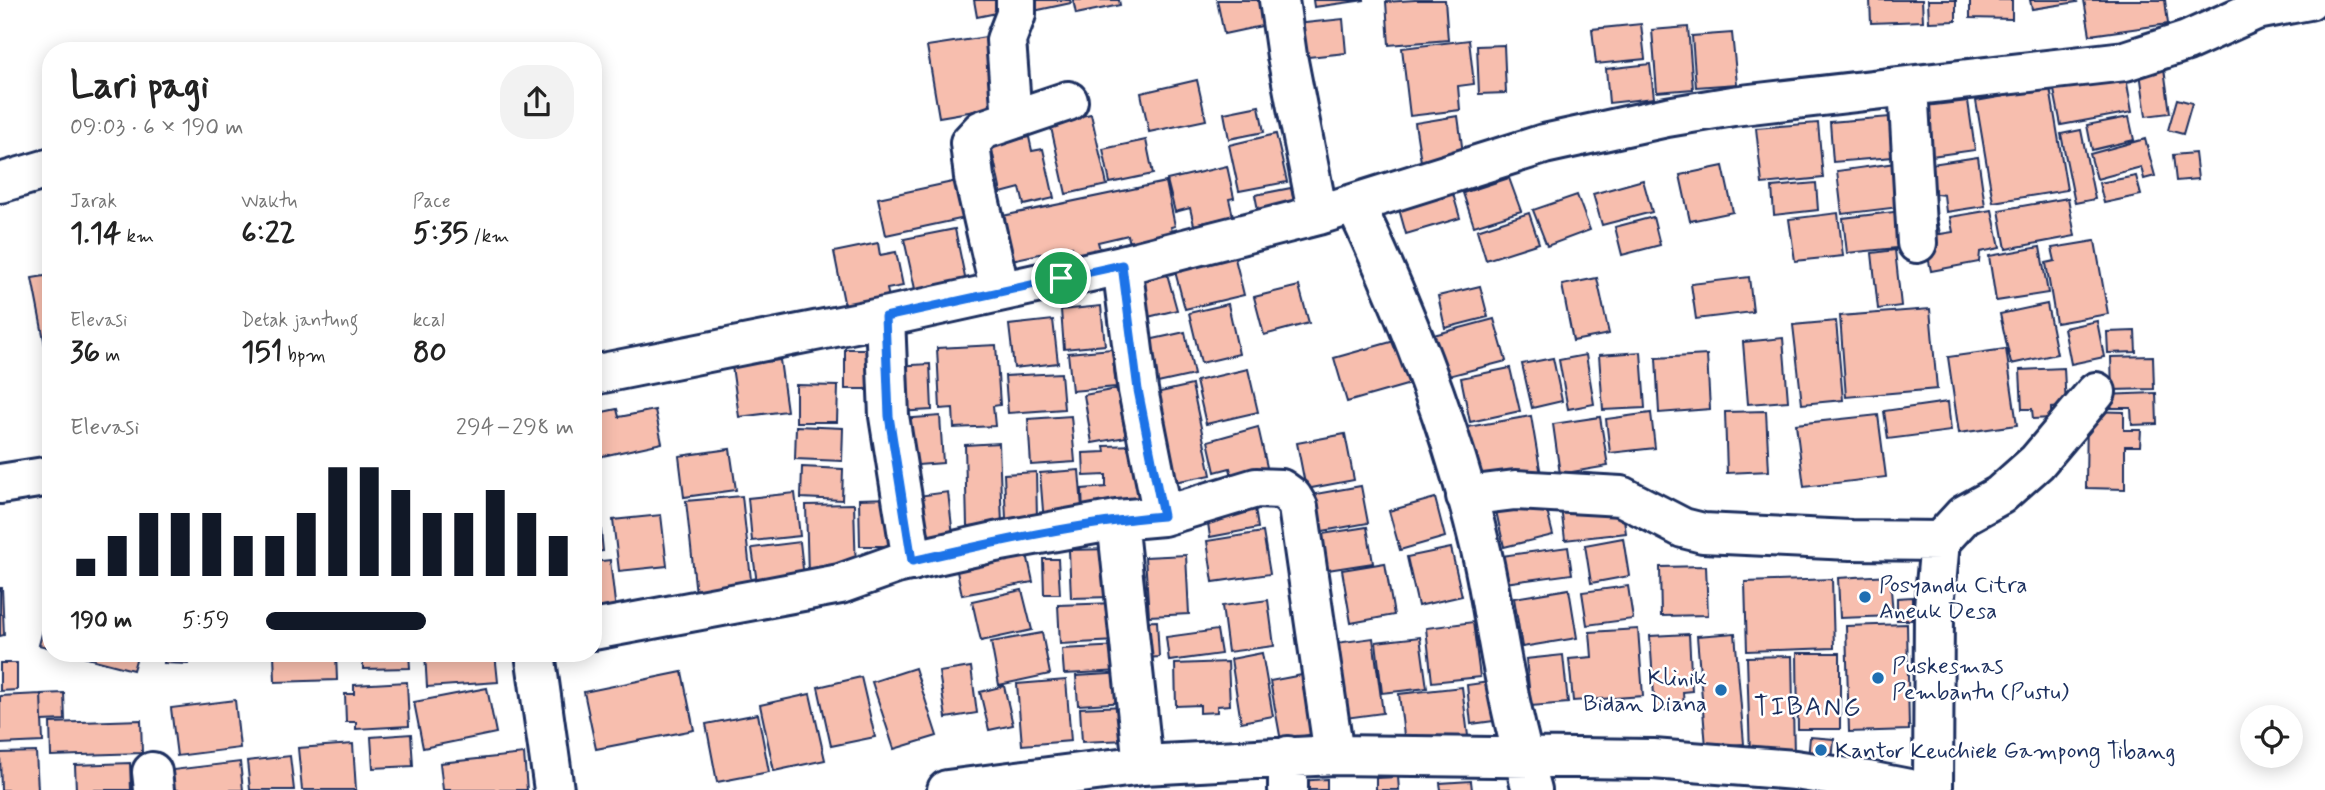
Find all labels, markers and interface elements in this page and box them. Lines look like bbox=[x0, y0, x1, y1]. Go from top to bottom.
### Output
text: Lari pagi bbox=[70, 62, 209, 111]
button: share bbox=[500, 65, 574, 139]
text: 09:03 · 6 × 190 m bbox=[70, 113, 244, 143]
text: Jarak bbox=[70, 189, 117, 214]
text: Waktu bbox=[241, 189, 297, 214]
text: Pace bbox=[413, 189, 450, 214]
text: 1.14 bbox=[70, 214, 121, 253]
text: 6:22 bbox=[241, 214, 295, 253]
text: 5:35 bbox=[413, 214, 468, 253]
text: km bbox=[121, 224, 154, 249]
text: /km bbox=[468, 224, 509, 249]
pin bbox=[1031, 248, 1091, 308]
icon: arrive bbox=[1042, 259, 1080, 297]
text: Elevasi bbox=[70, 308, 127, 333]
text: Detak jantung bbox=[241, 308, 358, 333]
text: kcal bbox=[413, 308, 445, 333]
text: 36 bbox=[70, 333, 100, 372]
text: 151 bbox=[241, 333, 282, 372]
text: 80 bbox=[413, 333, 447, 372]
text: m bbox=[100, 343, 120, 368]
text: bpm bbox=[282, 343, 326, 368]
text: Elevasi bbox=[70, 413, 139, 443]
text: 294–298 m bbox=[456, 413, 574, 443]
place label: Posyandu Citra Aneuk Desa bbox=[1879, 571, 2027, 627]
marker: Posyandu Citra Aneuk Desa bbox=[1857, 589, 1873, 605]
text: 190 m bbox=[70, 606, 132, 636]
text: 5:59 bbox=[182, 606, 229, 636]
place label: Puskesmas Pembantu (Pustu) bbox=[1892, 652, 2069, 708]
place label: Klinik Bidan Diana bbox=[1583, 664, 1707, 720]
marker: Puskesmas Pembantu (Pustu) bbox=[1870, 670, 1886, 686]
marker: Klinik Bidan Diana bbox=[1713, 682, 1729, 698]
district label: TIBANG bbox=[1754, 691, 1862, 725]
map controls bbox=[2240, 705, 2303, 768]
button: locate bbox=[2240, 705, 2303, 768]
place label: Kantor Keuchiek Gampong Tibang bbox=[1835, 737, 2175, 769]
marker: Kantor Keuchiek Gampong Tibang bbox=[1813, 742, 1829, 758]

